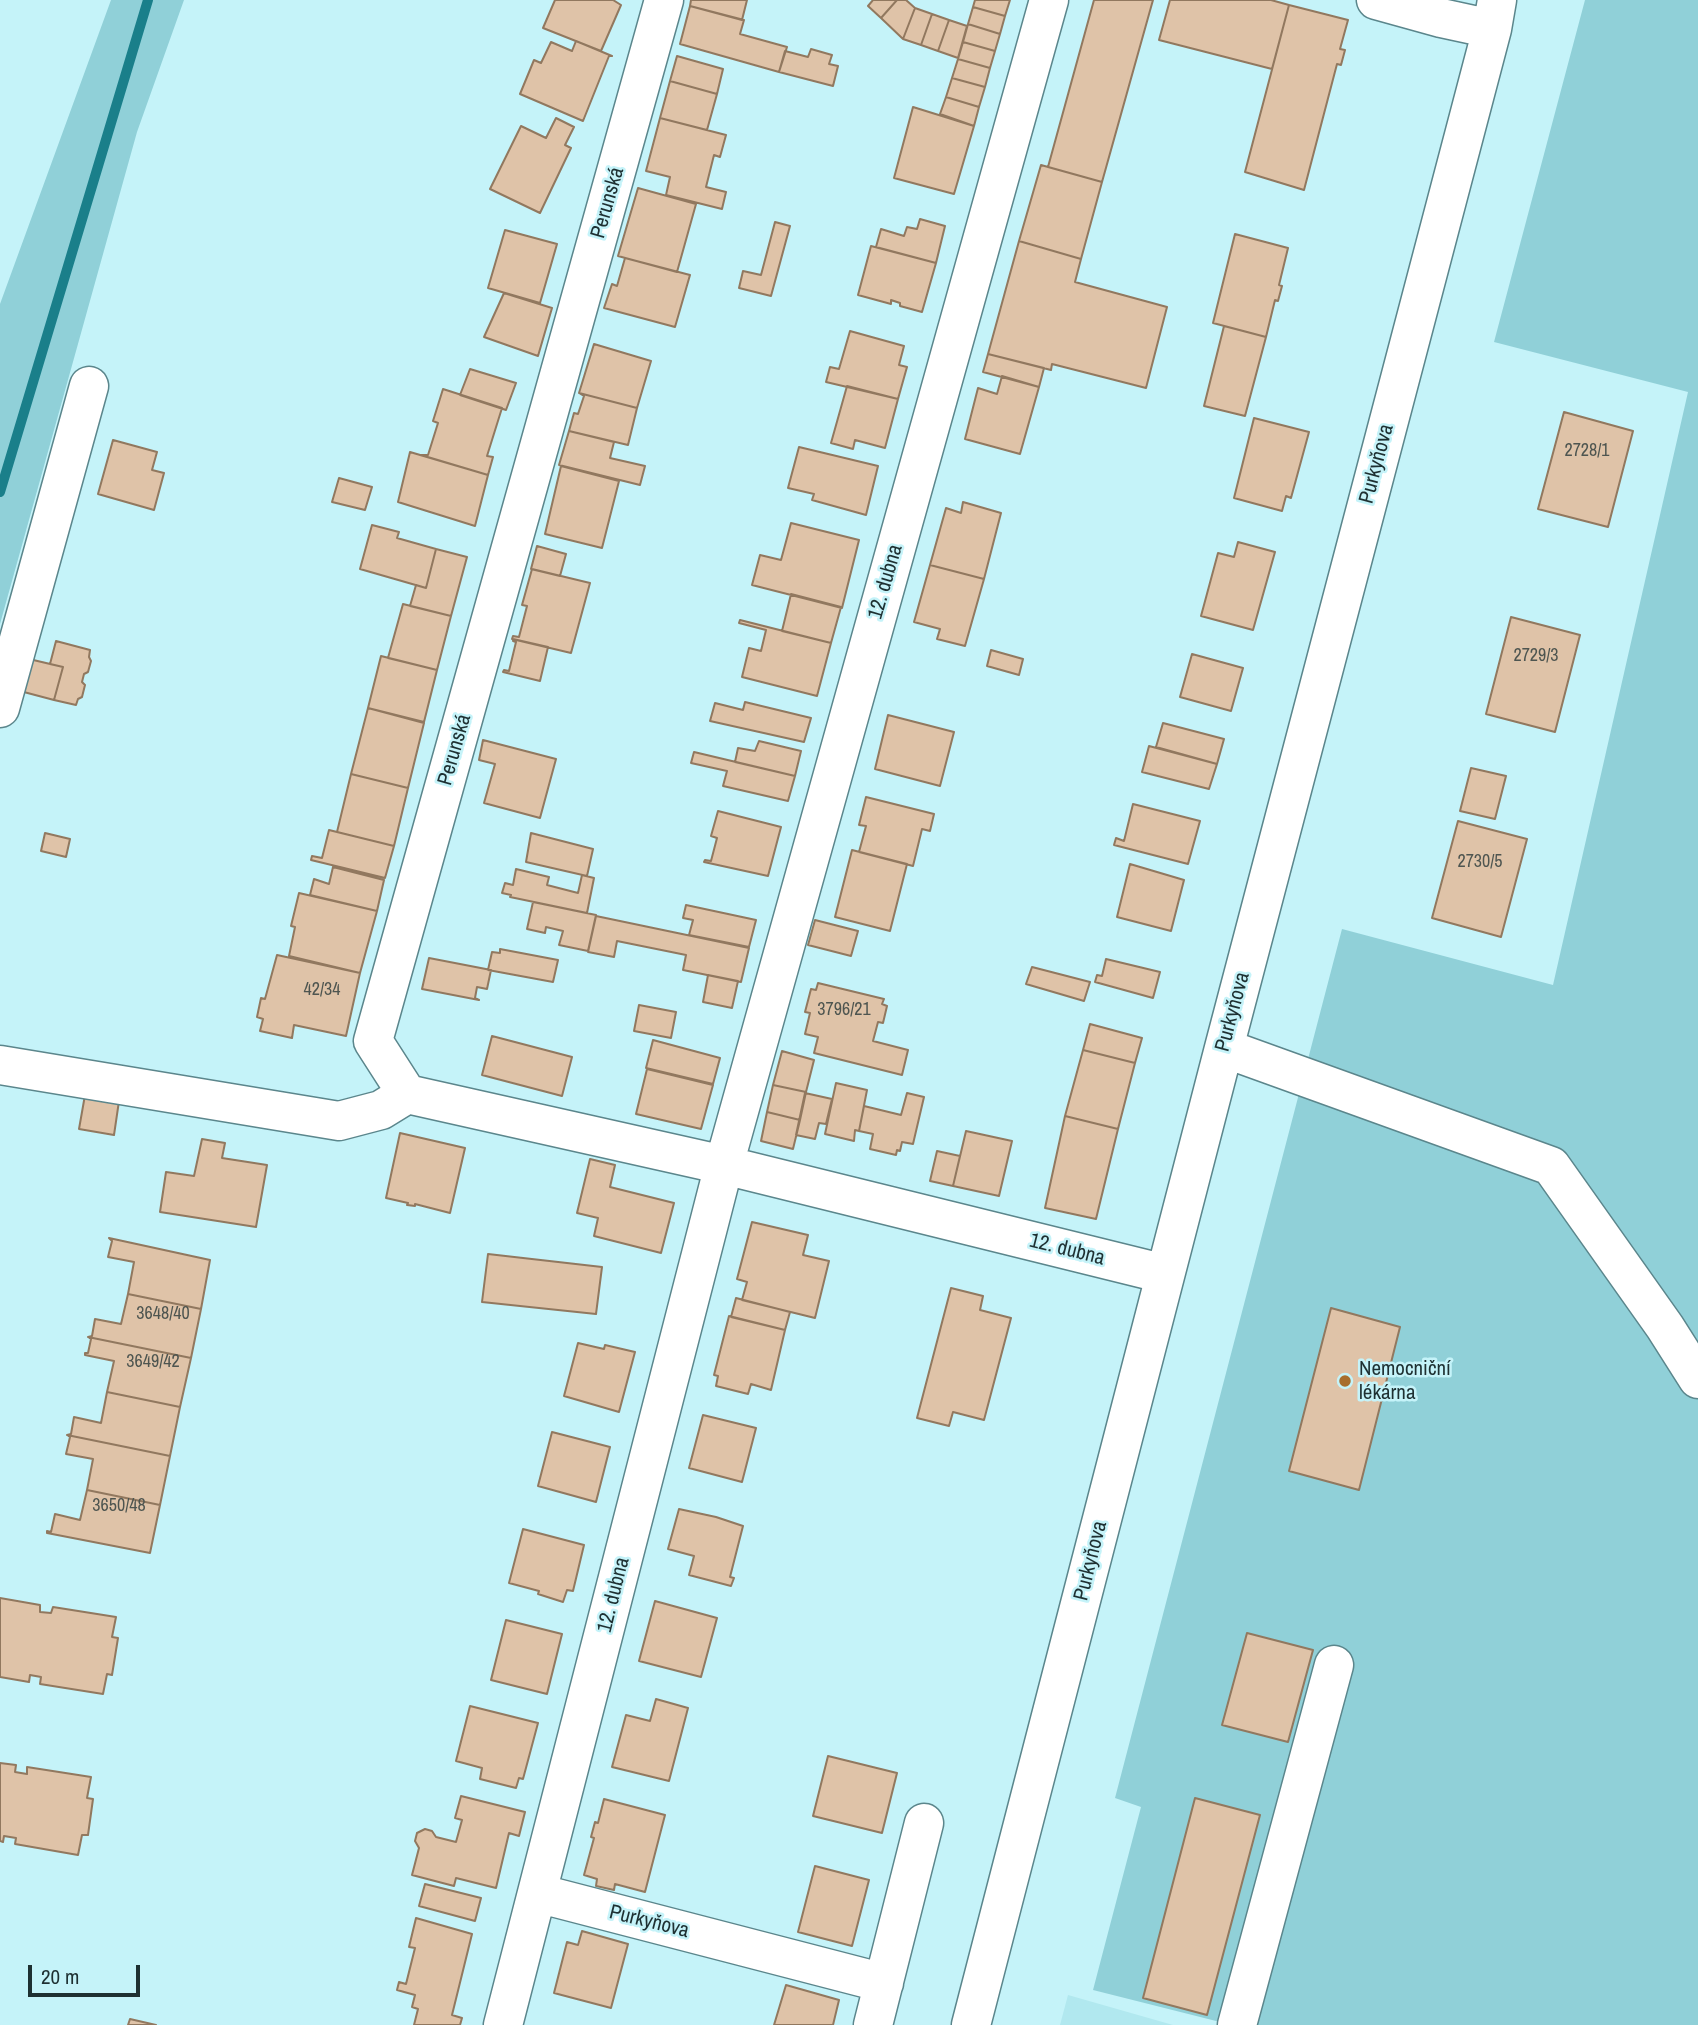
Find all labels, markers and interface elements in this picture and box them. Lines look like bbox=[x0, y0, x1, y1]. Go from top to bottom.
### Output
street label: Perunská bbox=[586, 165, 630, 241]
street label: Purkyňova bbox=[1354, 421, 1400, 507]
house number: 2728/1 bbox=[1564, 440, 1610, 462]
street label: 12. dubna bbox=[863, 542, 909, 622]
house number: 2729/3 bbox=[1513, 645, 1559, 667]
street label: Perunská bbox=[433, 712, 477, 788]
house number: 2730/5 bbox=[1457, 851, 1503, 873]
street label: Purkyňova bbox=[1210, 969, 1256, 1055]
house number: 42/34 bbox=[304, 979, 340, 1001]
house number: 3796/21 bbox=[817, 999, 871, 1021]
street label: 12. dubna bbox=[1027, 1229, 1107, 1271]
house number: 3648/40 bbox=[136, 1303, 190, 1325]
house number: 3649/42 bbox=[126, 1351, 180, 1373]
place label: Nemocniční lékárna bbox=[1359, 1356, 1451, 1406]
marker: Nemocniční lékárna bbox=[1337, 1373, 1353, 1389]
house number: 3650/48 bbox=[92, 1495, 146, 1517]
street label: Purkyňova bbox=[1069, 1518, 1113, 1604]
street label: 12. dubna bbox=[593, 1555, 635, 1635]
street label: Purkyňova bbox=[606, 1900, 692, 1944]
scale bar bbox=[32, 1952, 144, 1996]
text: 20 m bbox=[41, 1962, 79, 1991]

